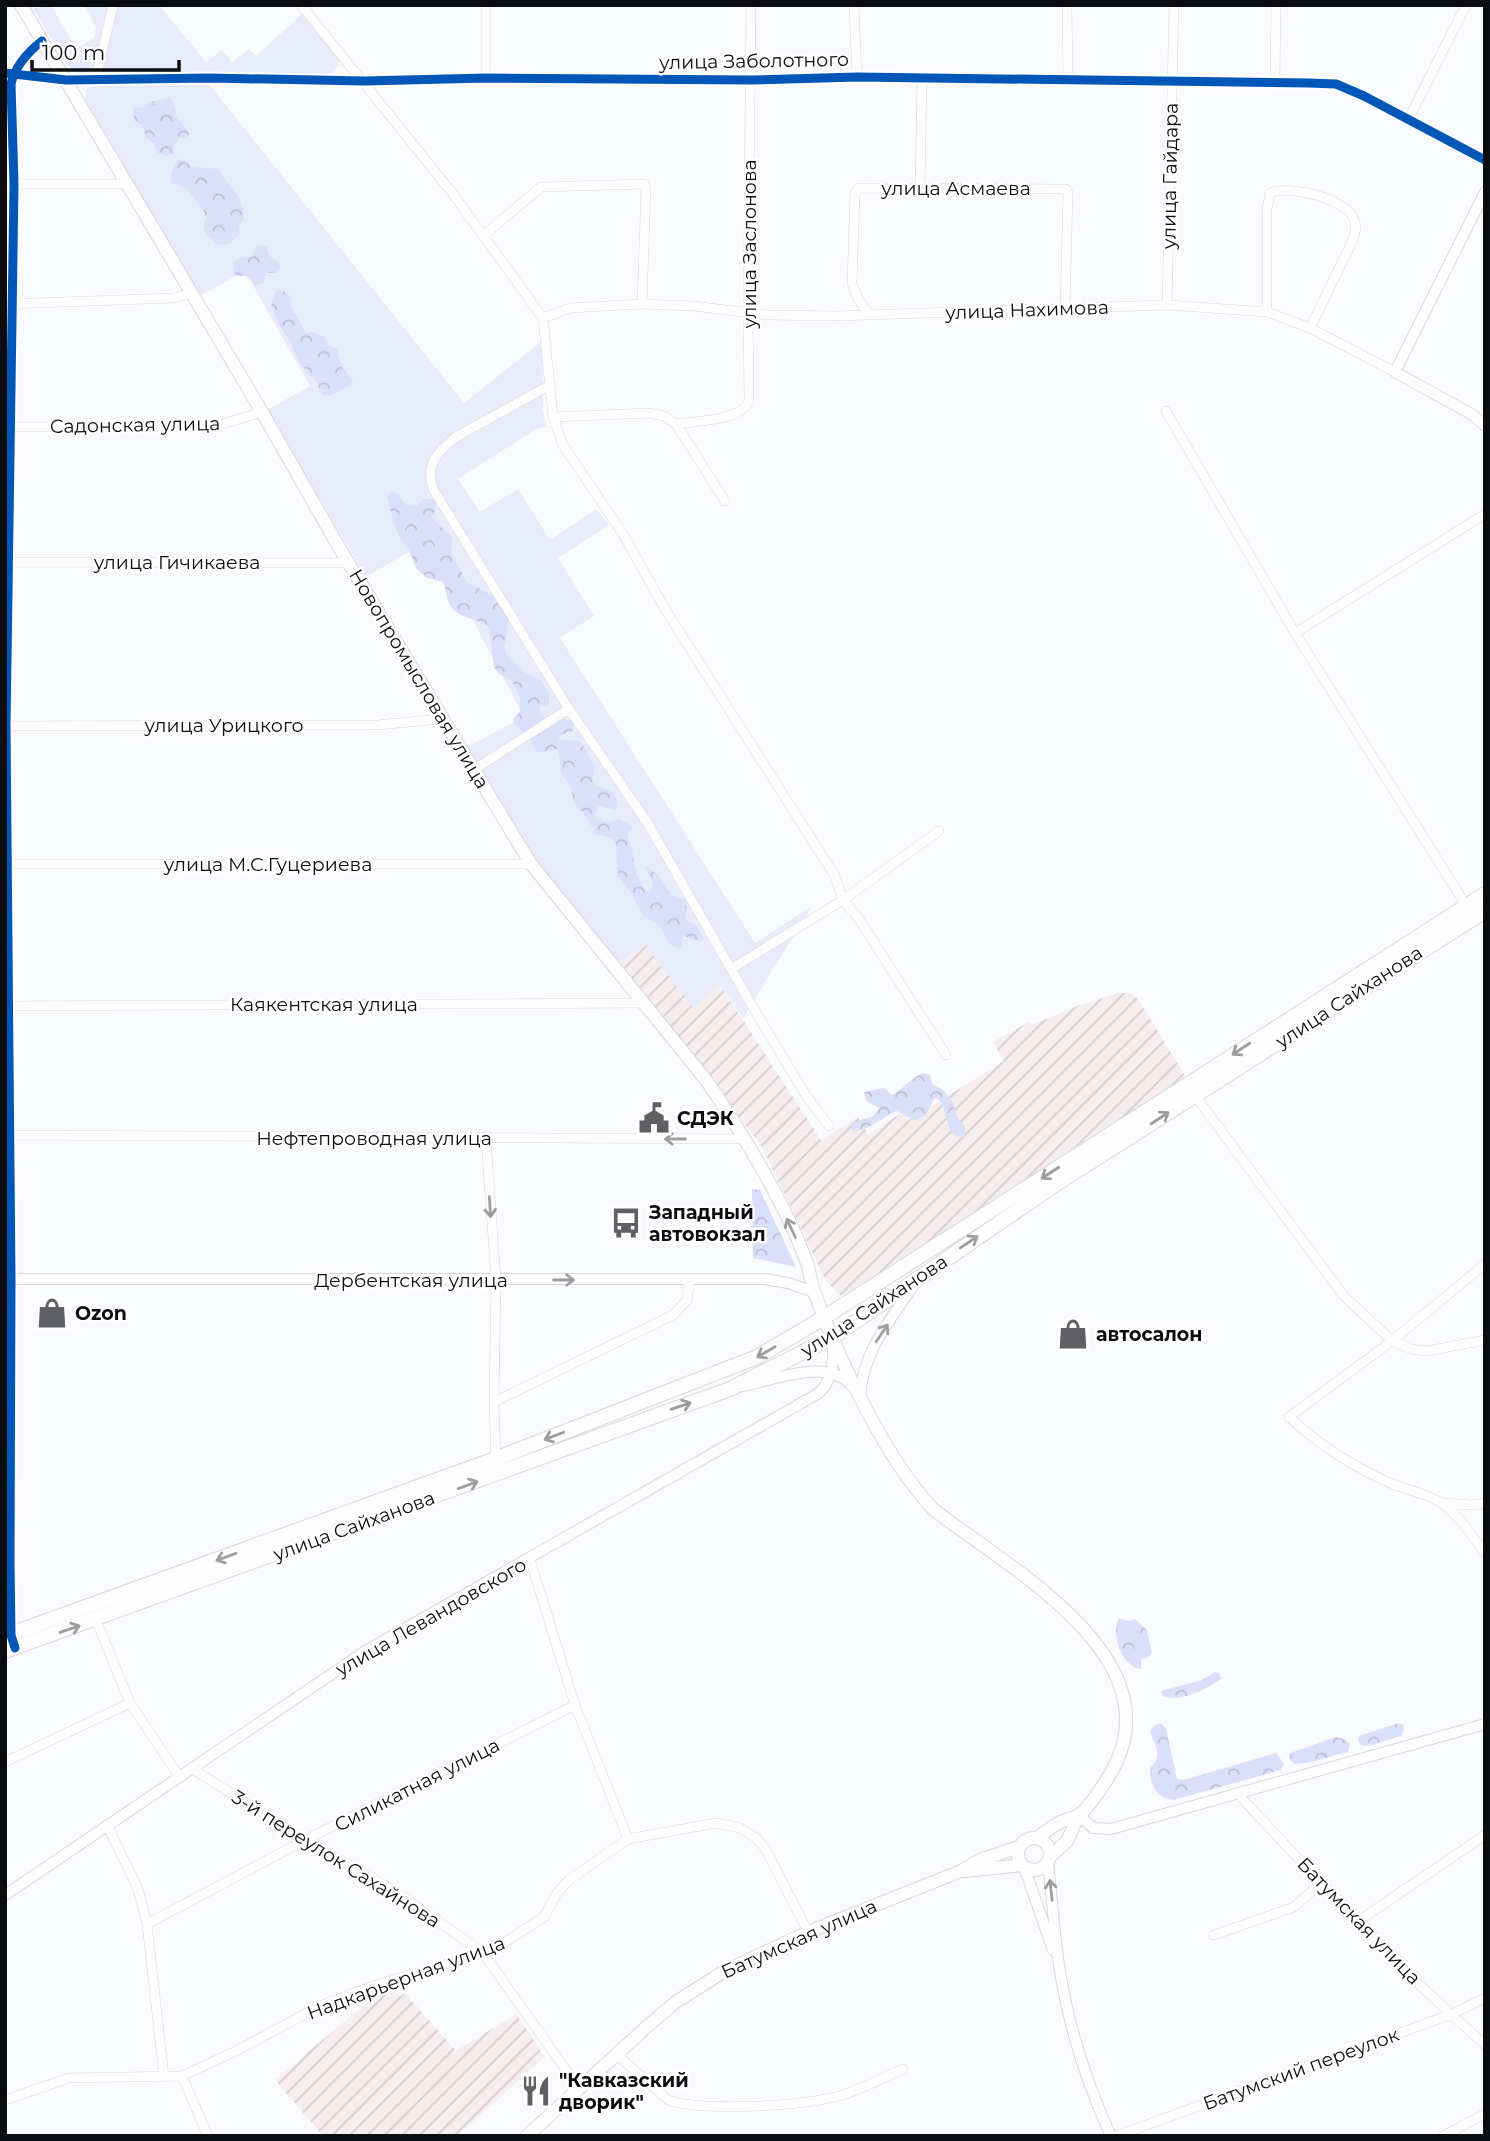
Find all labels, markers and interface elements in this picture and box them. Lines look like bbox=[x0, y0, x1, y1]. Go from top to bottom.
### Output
scale bar bbox=[32, 28, 178, 72]
text: 100 m bbox=[42, 40, 105, 65]
street label: улица Заболотного bbox=[658, 48, 849, 74]
street label: улица Гайдара bbox=[1157, 103, 1183, 250]
street label: улица Заслонова bbox=[738, 159, 761, 330]
street label: улица Асмаева bbox=[880, 177, 1031, 200]
street label: улица Нахимова bbox=[944, 296, 1109, 324]
street label: Садонская улица bbox=[50, 412, 220, 438]
street label: улица Гичикаева bbox=[93, 551, 260, 574]
street label: Новопромысловая улица bbox=[344, 565, 494, 793]
street label: улица Урицкого bbox=[143, 714, 304, 737]
street label: улица М.С.Гуцериева bbox=[163, 853, 372, 876]
street label: улица Сайханова bbox=[1270, 941, 1427, 1054]
street label: Каякентская улица bbox=[230, 993, 418, 1016]
one-way arrow bbox=[1232, 1043, 1252, 1057]
public building icon: СДЭК bbox=[637, 1101, 671, 1135]
place label: СДЭК bbox=[677, 1107, 734, 1130]
one-way arrow bbox=[1150, 1111, 1169, 1126]
street label: Нефтепроводная улица bbox=[256, 1127, 492, 1150]
one-way arrow bbox=[664, 1132, 687, 1146]
one-way arrow bbox=[1041, 1166, 1061, 1180]
one-way arrow bbox=[484, 1195, 497, 1218]
place label: Западный автовокзал bbox=[648, 1201, 766, 1246]
bus stop icon: Западный автовокзал bbox=[609, 1206, 643, 1240]
one-way arrow bbox=[784, 1218, 797, 1239]
one-way arrow bbox=[959, 1235, 978, 1249]
street label: улица Сайханова bbox=[795, 1250, 952, 1363]
street label: Дербентская улица bbox=[314, 1269, 508, 1292]
one-way arrow bbox=[552, 1273, 575, 1287]
shop icon: Ozon bbox=[35, 1296, 69, 1330]
place label: Ozon bbox=[75, 1302, 127, 1325]
shop icon: автосалон bbox=[1056, 1317, 1090, 1351]
place label: автосалон bbox=[1096, 1323, 1202, 1346]
one-way arrow bbox=[875, 1324, 889, 1343]
one-way arrow bbox=[756, 1345, 776, 1359]
one-way arrow bbox=[670, 1399, 692, 1411]
one-way arrow bbox=[544, 1430, 566, 1443]
one-way arrow bbox=[456, 1477, 478, 1490]
street label: улица Сайханова bbox=[269, 1486, 438, 1566]
one-way arrow bbox=[216, 1552, 238, 1564]
street label: улица Левандовского bbox=[331, 1553, 531, 1682]
one-way arrow bbox=[58, 1622, 80, 1634]
street label: Силикатная улица bbox=[331, 1733, 503, 1837]
street label: 3-й переулок Сахайнова bbox=[228, 1785, 444, 1933]
street label: Батумская улица bbox=[1292, 1853, 1426, 1989]
one-way arrow bbox=[1044, 1879, 1057, 1902]
street label: Батумская улица bbox=[718, 1894, 880, 1984]
street label: Надкарьерная улица bbox=[304, 1931, 508, 2025]
street label: Батумский переулок bbox=[1200, 2023, 1402, 2115]
place label: "Кавказский дворик" bbox=[559, 2069, 689, 2114]
restaurant icon: "Кавказский дворик" bbox=[519, 2074, 553, 2108]

